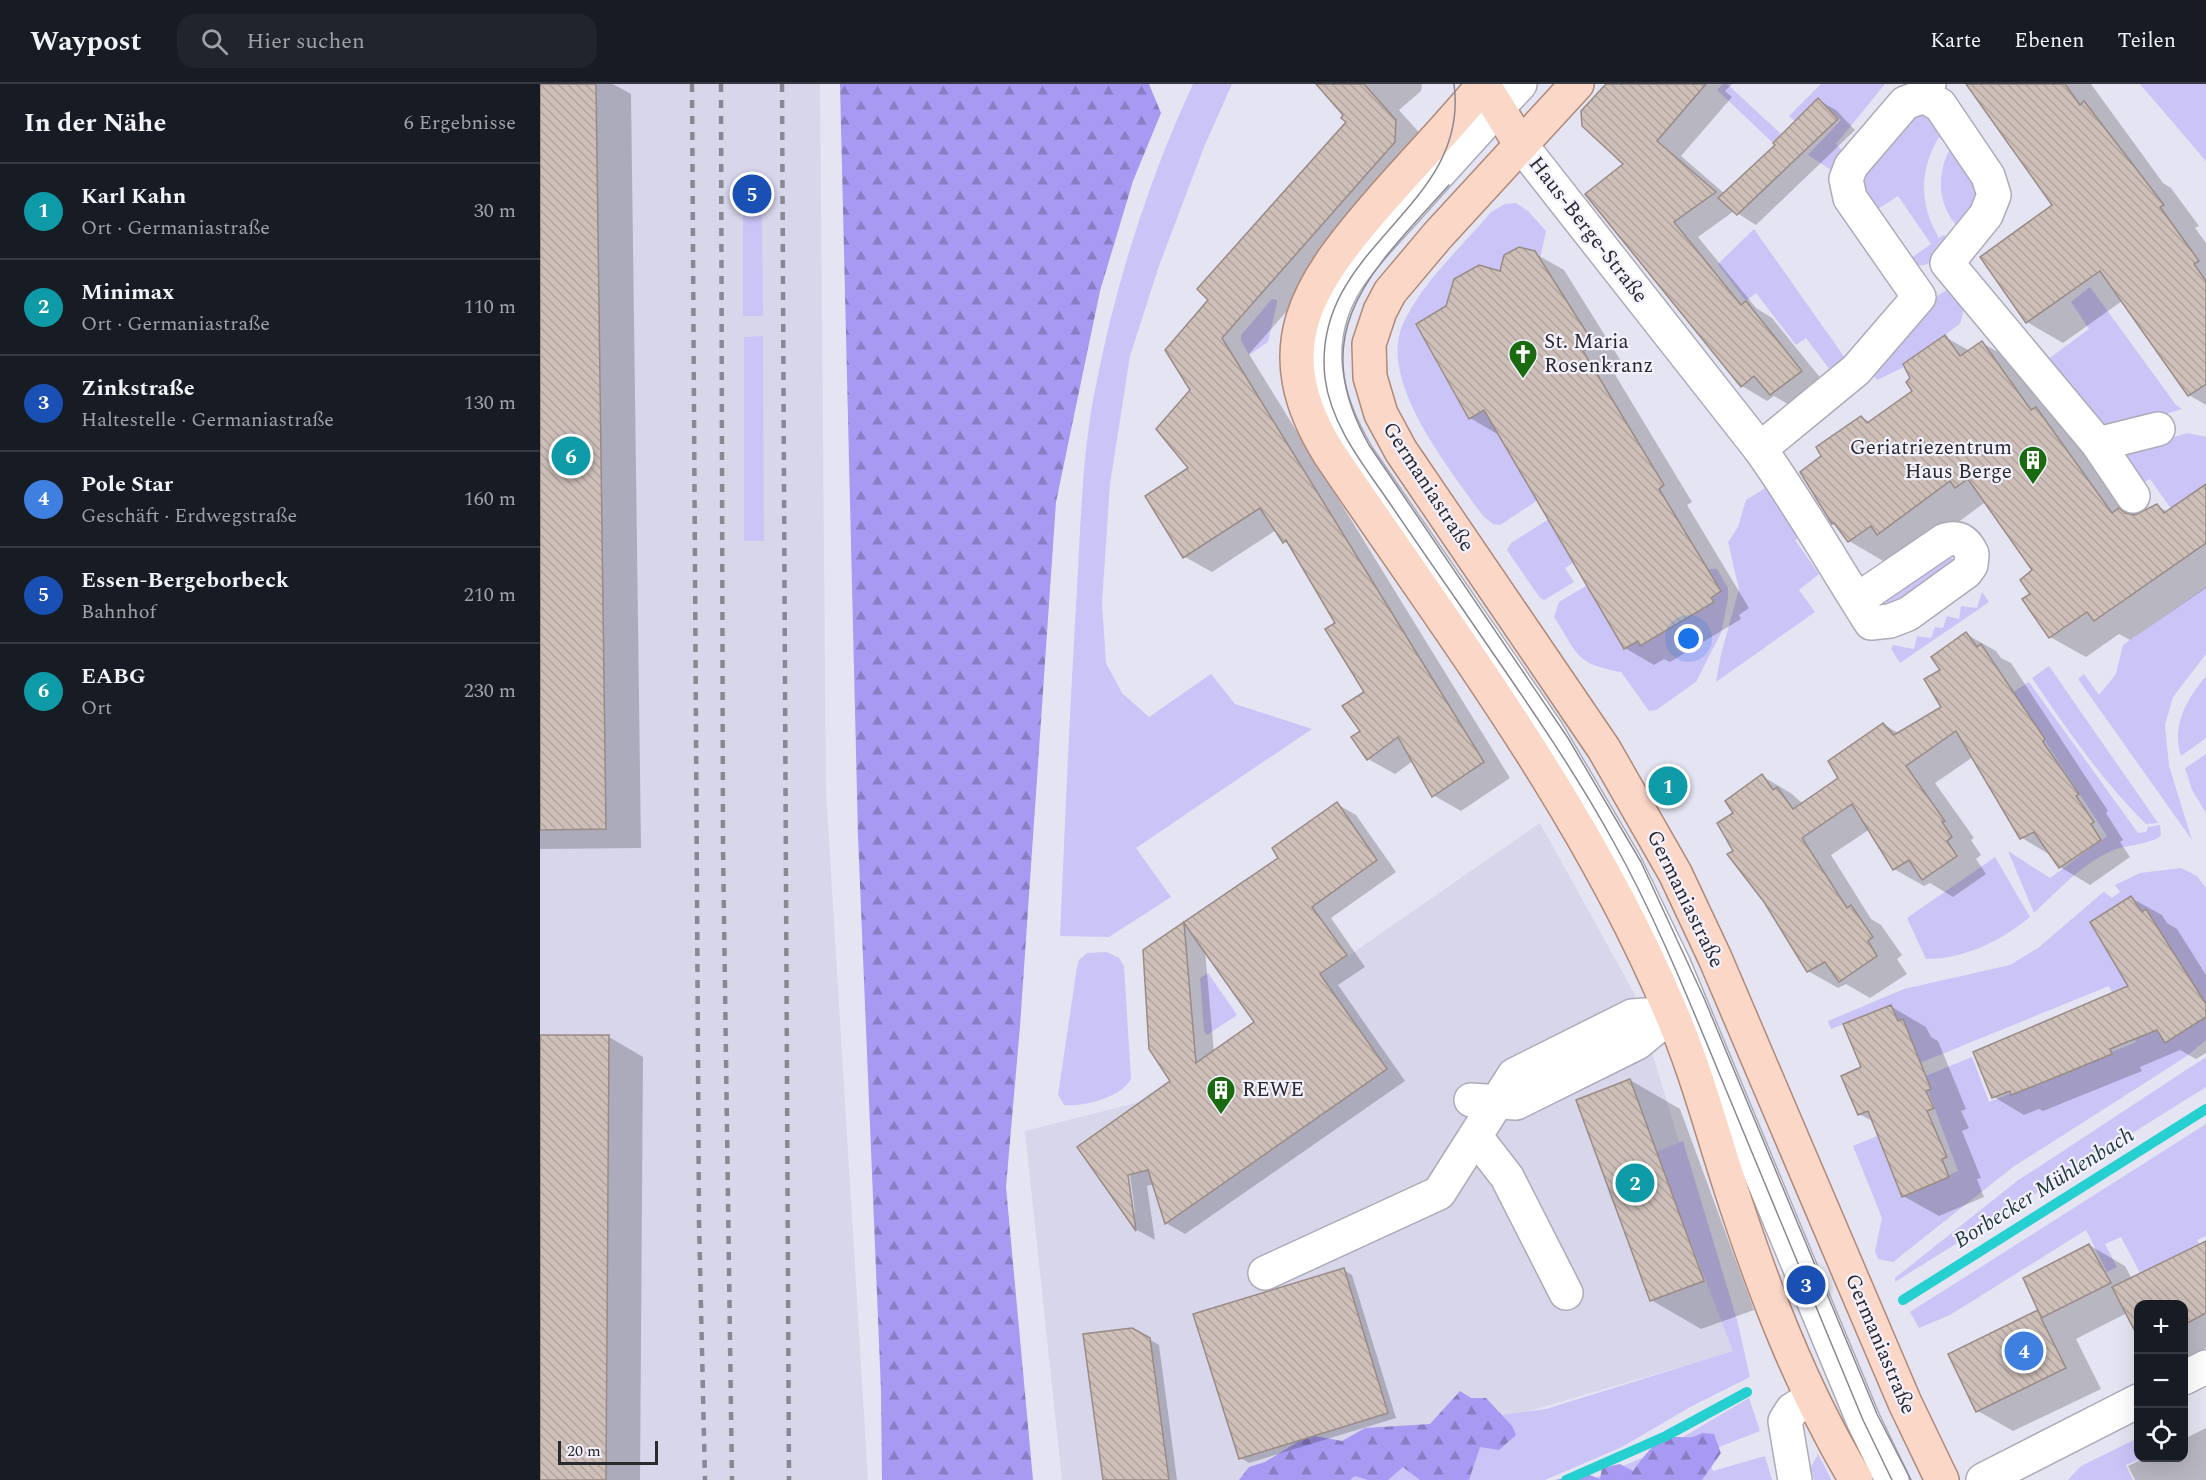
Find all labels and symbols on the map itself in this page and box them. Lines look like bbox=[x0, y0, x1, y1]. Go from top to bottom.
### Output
street label: Haus-Berge-Straße bbox=[1520, 150, 1656, 310]
pin: 5 bbox=[732, 172, 772, 216]
place label: St. Maria Rosenkranz bbox=[1544, 326, 1653, 382]
church icon: St. Maria Rosenkranz bbox=[1507, 338, 1539, 380]
street label: Germaniastraße bbox=[1374, 415, 1482, 559]
place label: Geriatriezentrum Haus Berge bbox=[1850, 432, 2012, 488]
pin: 6 bbox=[552, 434, 591, 478]
building icon: Geriatriezentrum Haus Berge bbox=[2017, 444, 2049, 486]
your location bbox=[1674, 624, 1703, 653]
pin: 1 bbox=[1648, 764, 1688, 808]
street label: Germaniastraße bbox=[1638, 825, 1732, 973]
building icon: REWE bbox=[1205, 1074, 1237, 1116]
place label: REWE bbox=[1242, 1074, 1304, 1106]
water label: Borbecker Mühlenbach bbox=[1947, 1119, 2141, 1257]
pin: 2 bbox=[1616, 1160, 1654, 1206]
pin: 3 bbox=[1786, 1262, 1826, 1308]
street label: Germaniastraße bbox=[1836, 1269, 1924, 1419]
pin: 4 bbox=[2004, 1328, 2044, 1374]
scale bar bbox=[558, 1438, 658, 1466]

